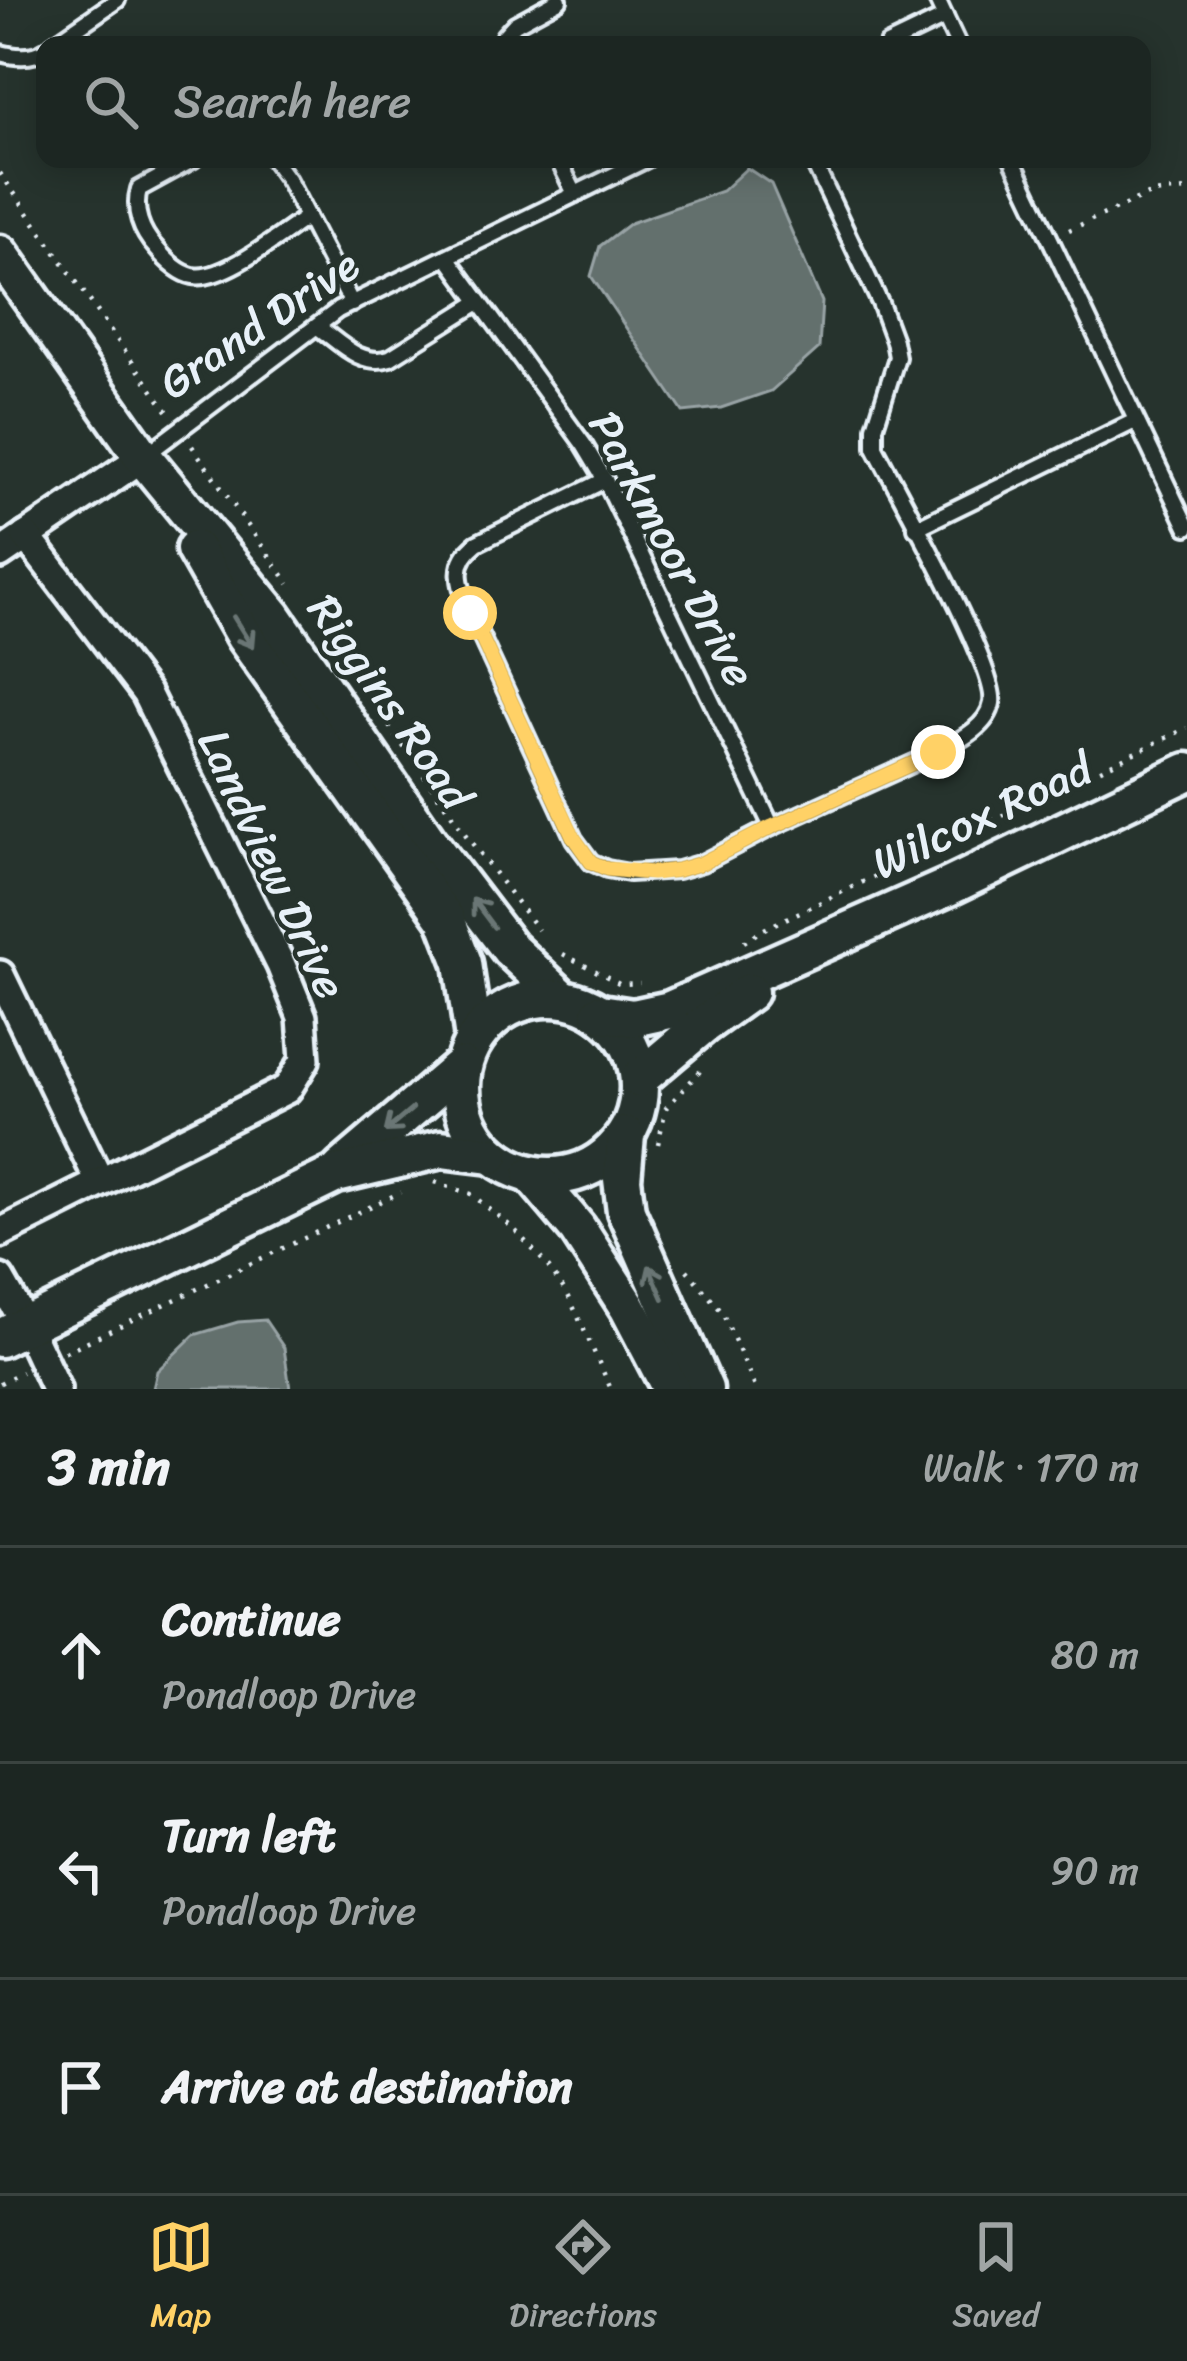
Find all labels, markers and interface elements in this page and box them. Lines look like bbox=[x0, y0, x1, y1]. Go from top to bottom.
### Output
search box bbox=[36, 36, 1151, 168]
text: Search here bbox=[174, 62, 411, 142]
icon: search bbox=[78, 69, 144, 135]
street label: Grand Drive bbox=[142, 227, 376, 421]
street label: Parkmoor Drive bbox=[565, 396, 779, 702]
street label: Riggins Road bbox=[285, 577, 496, 830]
route start bbox=[443, 586, 497, 640]
one-way arrow bbox=[231, 614, 255, 648]
street label: Landview Drive bbox=[174, 715, 370, 1013]
route end bbox=[911, 725, 965, 779]
street label: Wilcox Road bbox=[858, 729, 1109, 902]
one-way arrow bbox=[470, 897, 497, 929]
one-way arrow bbox=[384, 1106, 415, 1133]
one-way arrow bbox=[644, 1265, 665, 1302]
text: 3 min bbox=[48, 1422, 170, 1512]
text: Walk · 170 m bbox=[923, 1433, 1139, 1502]
text: Continue bbox=[162, 1580, 341, 1660]
text: 80 m bbox=[1051, 1620, 1139, 1689]
icon: ahead bbox=[48, 1622, 114, 1688]
text: Pondloop Drive bbox=[162, 1660, 416, 1729]
text: Turn left bbox=[162, 1796, 335, 1876]
text: 90 m bbox=[1050, 1836, 1139, 1905]
icon: left bbox=[48, 1838, 114, 1904]
text: Pondloop Drive bbox=[162, 1876, 416, 1945]
text: Arrive at destination bbox=[162, 2047, 572, 2127]
icon: arrive bbox=[48, 2054, 114, 2120]
tab: Map bbox=[148, 2214, 214, 2344]
tab: Directions bbox=[509, 2214, 657, 2344]
tab: Saved bbox=[952, 2214, 1039, 2344]

